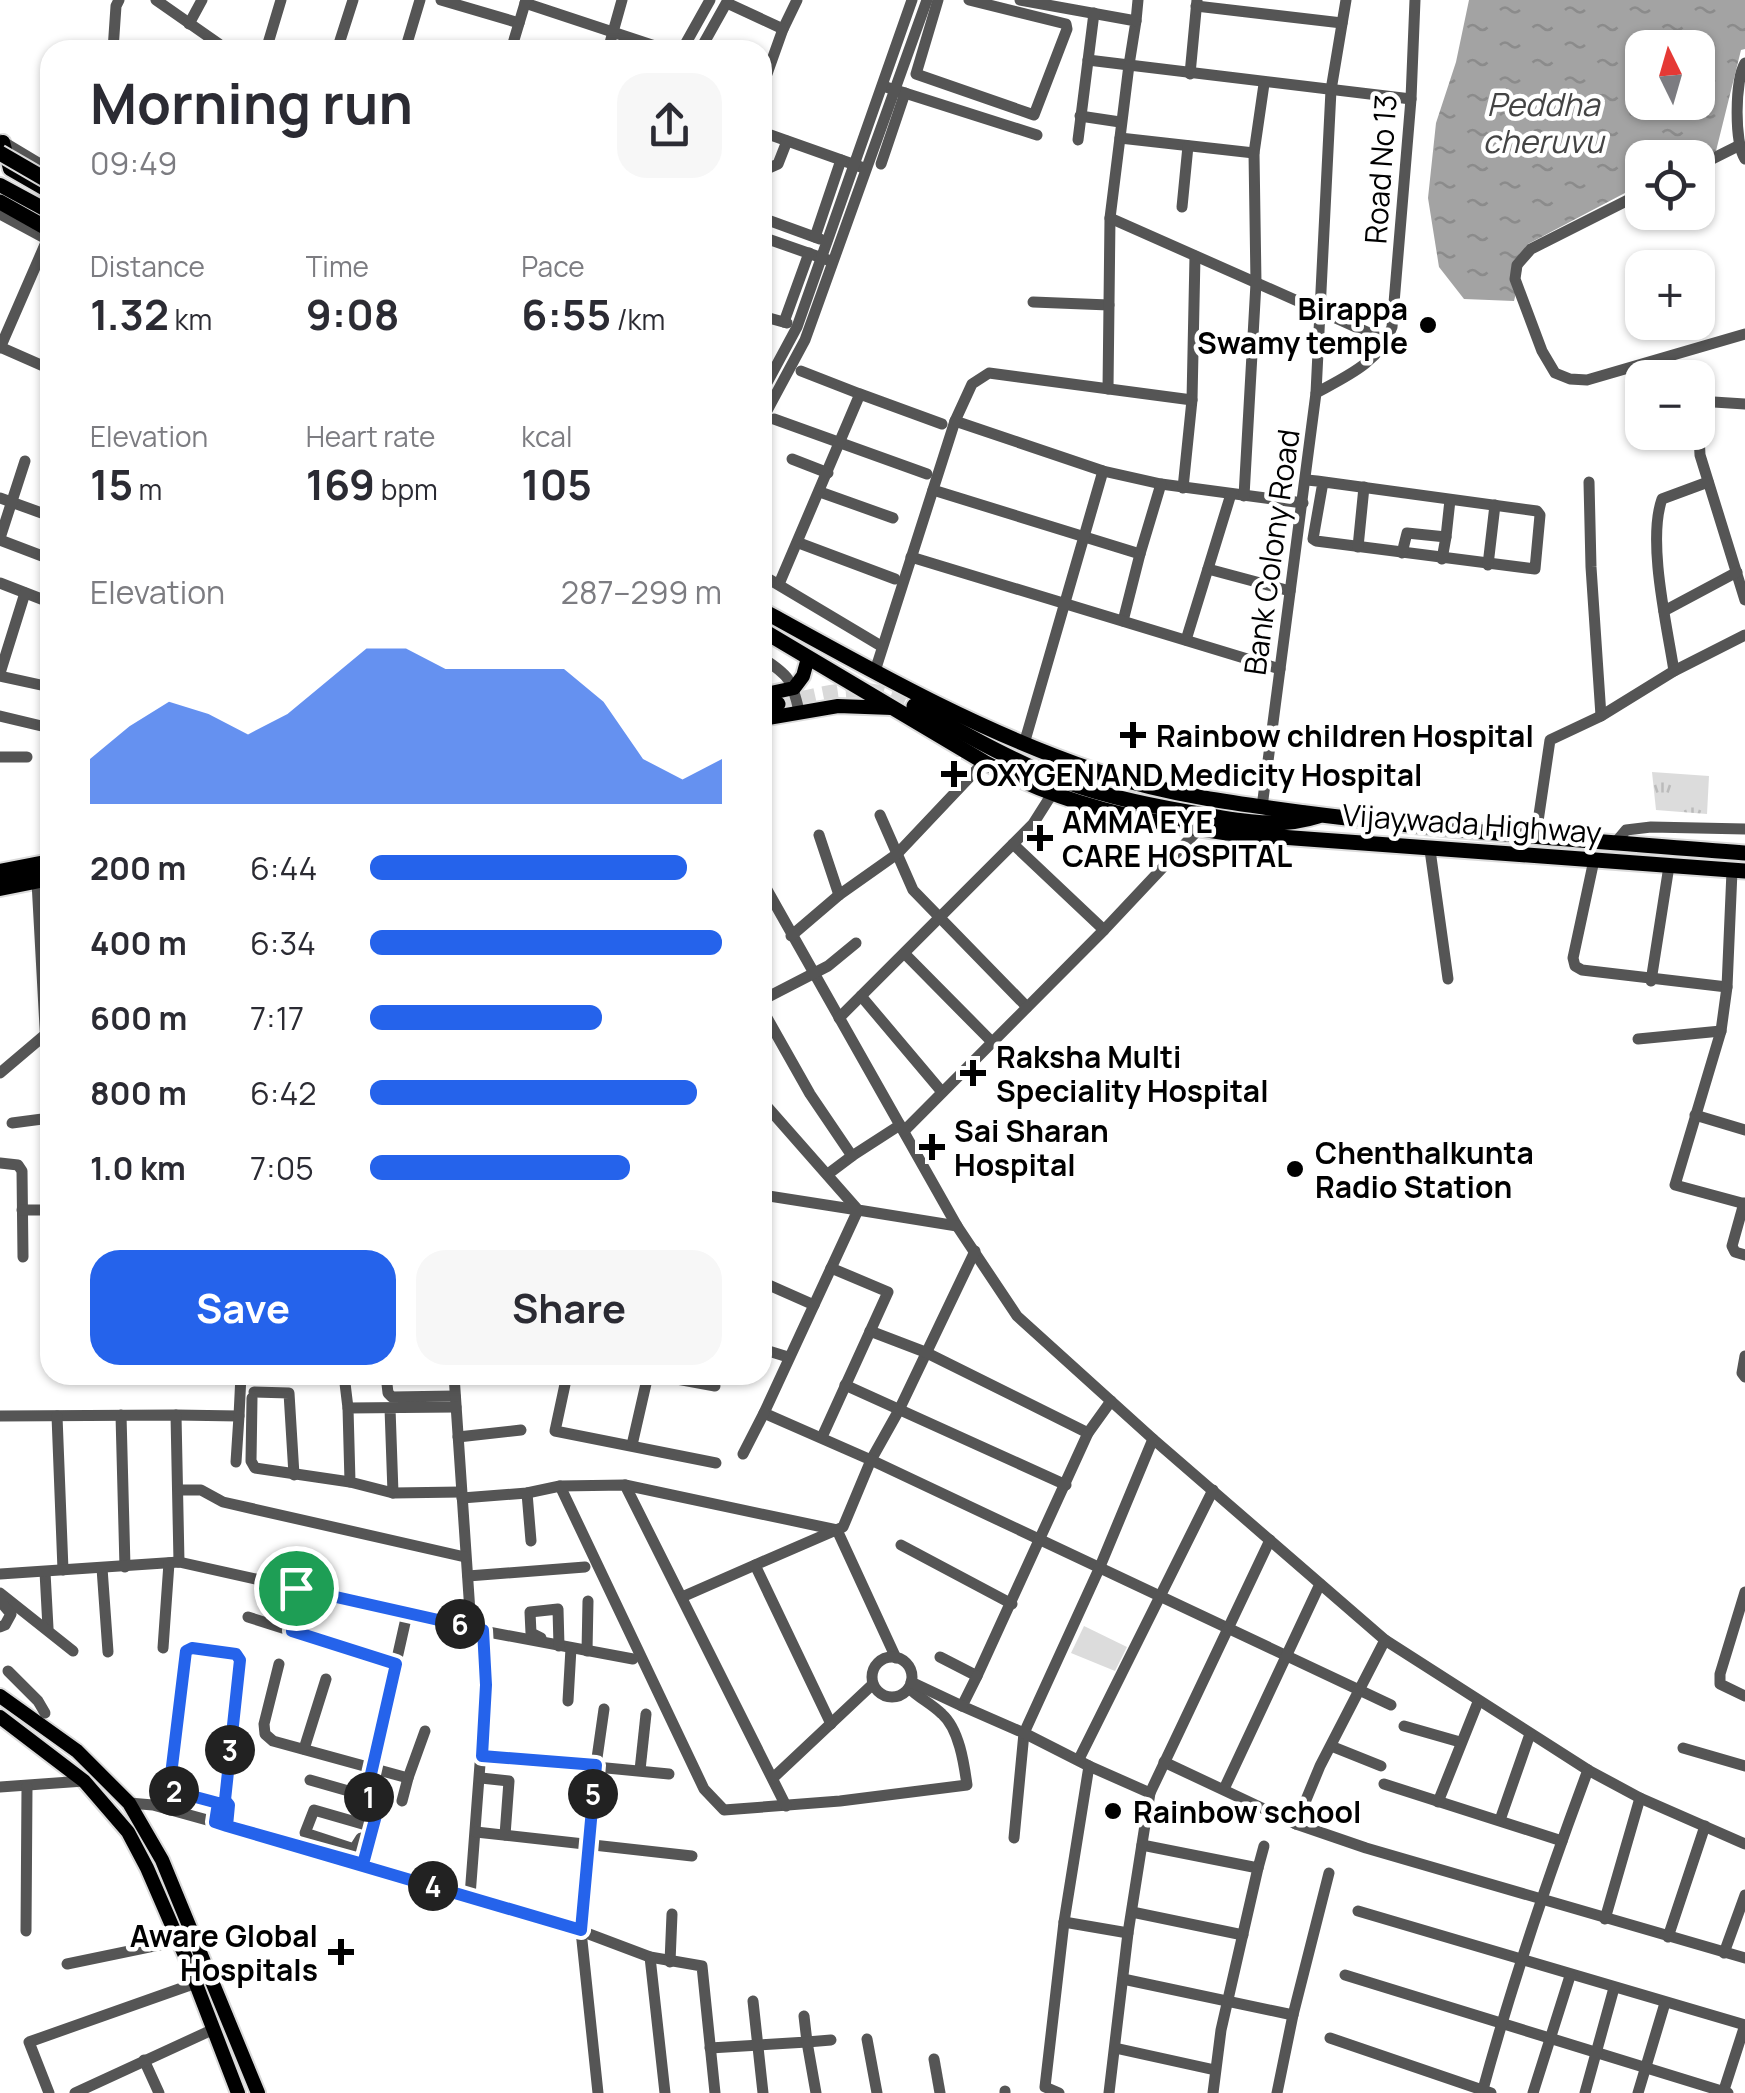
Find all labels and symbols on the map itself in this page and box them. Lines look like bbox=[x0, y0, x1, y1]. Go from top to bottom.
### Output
north arrow bbox=[1625, 30, 1715, 120]
water label: Peddha cheruvu bbox=[1482, 82, 1607, 163]
street label: Road No 13 bbox=[1354, 93, 1406, 245]
place label: Birappa Swamy temple bbox=[1197, 288, 1408, 363]
marker: Birappa Swamy temple bbox=[1417, 314, 1439, 336]
street label: Bank Colony Road bbox=[1233, 426, 1309, 678]
place label: Rainbow children Hospital bbox=[1156, 715, 1534, 756]
marker: Rainbow children Hospital bbox=[1120, 722, 1146, 748]
place label: OXYGEN AND Medicity Hospital bbox=[976, 754, 1422, 795]
marker: OXYGEN AND Medicity Hospital bbox=[941, 761, 967, 787]
street label: Vijaywada Highway bbox=[1341, 793, 1603, 853]
place label: AMMA EYE CARE HOSPITAL bbox=[1062, 801, 1292, 876]
marker: AMMA EYE CARE HOSPITAL bbox=[1027, 825, 1053, 851]
place label: Raksha Multi Speciality Hospital bbox=[996, 1036, 1269, 1111]
marker: Raksha Multi Speciality Hospital bbox=[960, 1060, 986, 1086]
place label: Sai Sharan Hospital bbox=[954, 1110, 1109, 1185]
place label: Chenthalkunta Radio Station bbox=[1315, 1132, 1534, 1207]
marker: Sai Sharan Hospital bbox=[919, 1134, 945, 1160]
marker: Chenthalkunta Radio Station bbox=[1284, 1158, 1306, 1180]
pin bbox=[254, 1546, 339, 1631]
pin: 6 bbox=[435, 1599, 485, 1649]
pin: 3 bbox=[205, 1725, 255, 1775]
pin: 2 bbox=[149, 1766, 199, 1816]
pin: 5 bbox=[568, 1769, 618, 1819]
pin: 1 bbox=[344, 1772, 394, 1822]
place label: Rainbow school bbox=[1133, 1791, 1362, 1832]
marker: Rainbow school bbox=[1102, 1800, 1124, 1822]
pin: 4 bbox=[408, 1861, 458, 1911]
place label: Aware Global Hospitals bbox=[130, 1915, 318, 1990]
marker: Aware Global Hospitals bbox=[328, 1939, 354, 1965]

